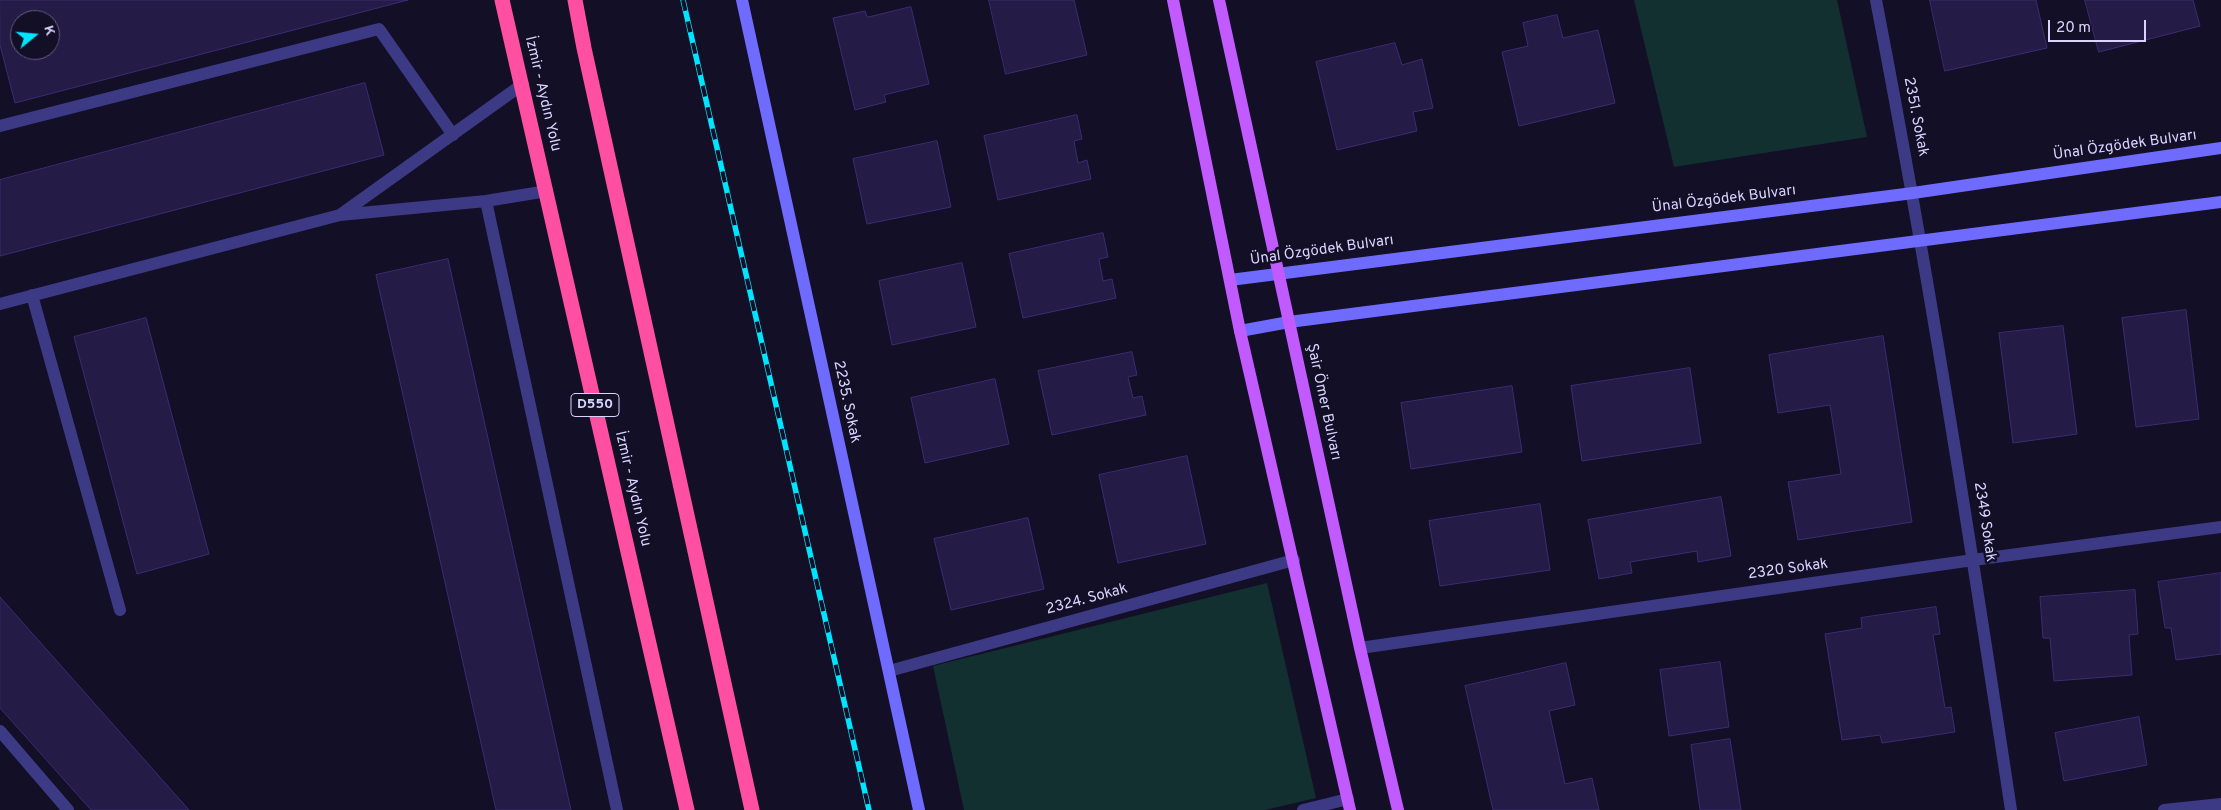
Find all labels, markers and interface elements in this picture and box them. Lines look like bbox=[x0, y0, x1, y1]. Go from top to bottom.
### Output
north arrow bbox=[10, 10, 60, 60]
scale bar bbox=[2051, 10, 2148, 42]
text: 20 m bbox=[2056, 19, 2091, 38]
text: K bbox=[39, 24, 58, 38]
street label: İzmir - Aydın Yolu bbox=[520, 35, 564, 153]
street label: 2351. Sokak bbox=[1898, 76, 1932, 158]
street label: Ünal Özgödek Bulvarı bbox=[2052, 127, 2198, 165]
street label: Ünal Özgödek Bulvarı bbox=[1651, 182, 1797, 218]
street label: Ünal Özgödek Bulvarı bbox=[1249, 232, 1395, 270]
street label: Şair Ömer Bulvarı bbox=[1302, 342, 1344, 462]
street label: 2235. Sokak bbox=[828, 359, 864, 445]
road number: D550 bbox=[571, 394, 619, 416]
street label: İzmir - Aydın Yolu bbox=[610, 430, 654, 548]
street label: 2349 Sokak bbox=[1969, 481, 1999, 563]
street label: 2320 Sokak bbox=[1747, 555, 1829, 585]
street label: 2324. Sokak bbox=[1044, 580, 1130, 620]

